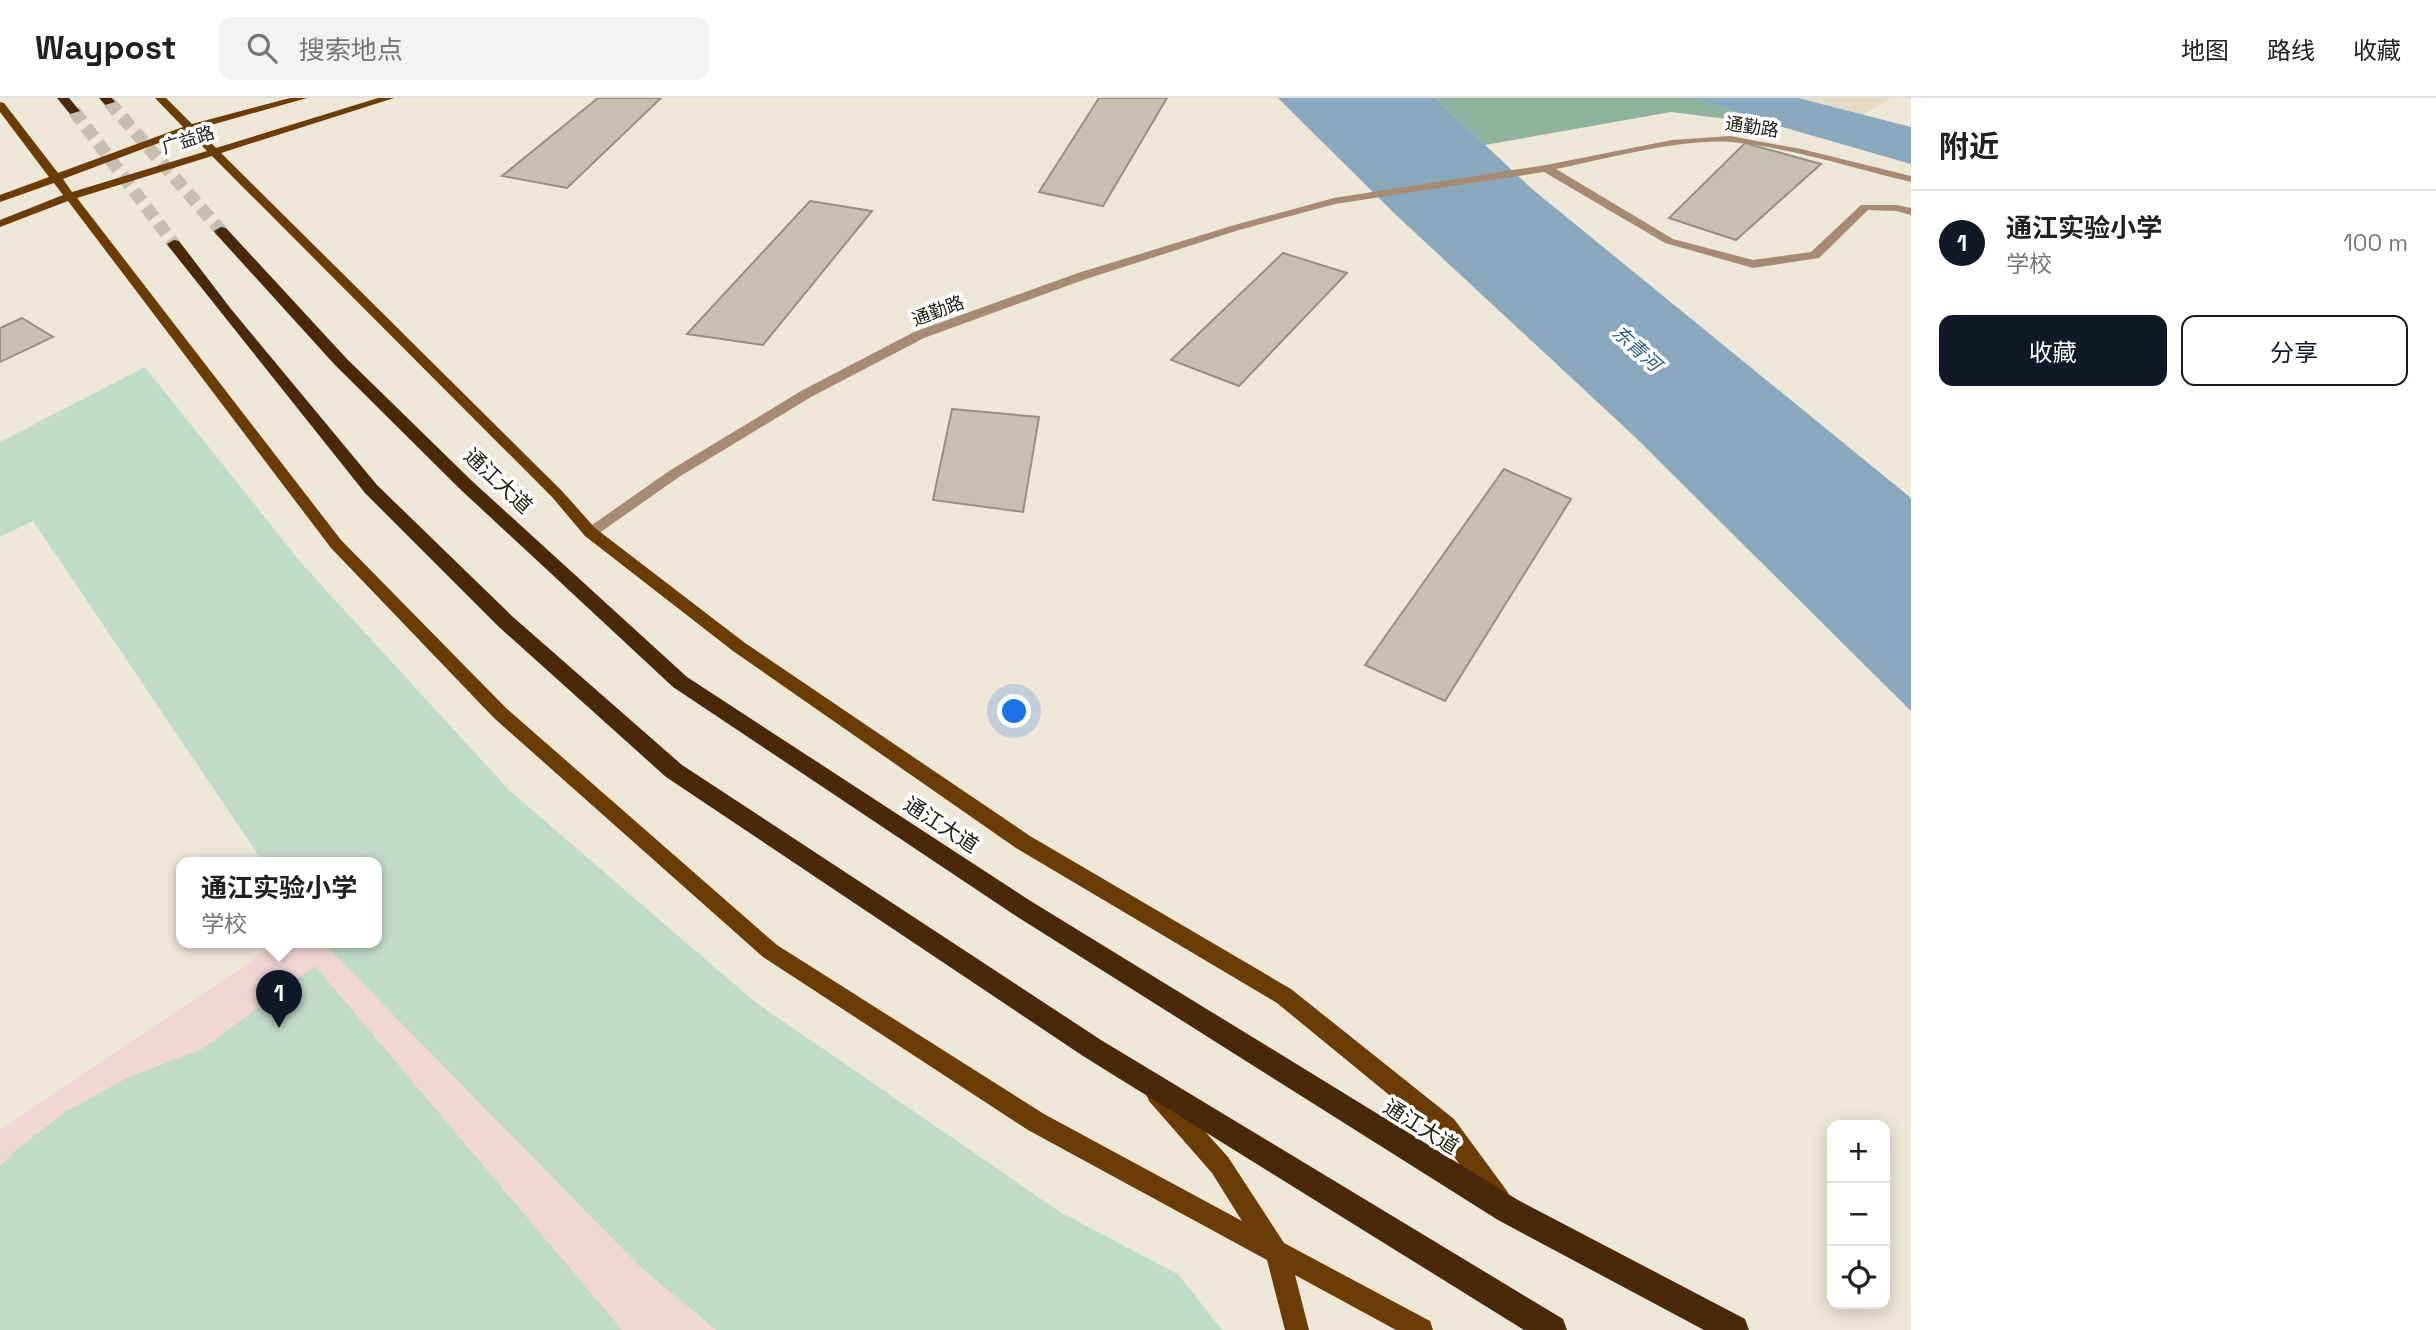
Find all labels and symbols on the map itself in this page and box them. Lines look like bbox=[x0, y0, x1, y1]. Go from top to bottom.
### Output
street label: 通勤路 bbox=[1724, 111, 1780, 142]
street label: 广益路 bbox=[159, 120, 217, 159]
street label: 通勤路 bbox=[908, 290, 967, 331]
water label: 东青河 bbox=[1607, 320, 1669, 379]
street label: 通江大道 bbox=[458, 442, 538, 519]
your location bbox=[997, 694, 1031, 728]
street label: 通江大道 bbox=[899, 790, 984, 859]
pin: 1 bbox=[256, 970, 302, 1028]
street label: 通江大道 bbox=[1378, 1093, 1464, 1160]

